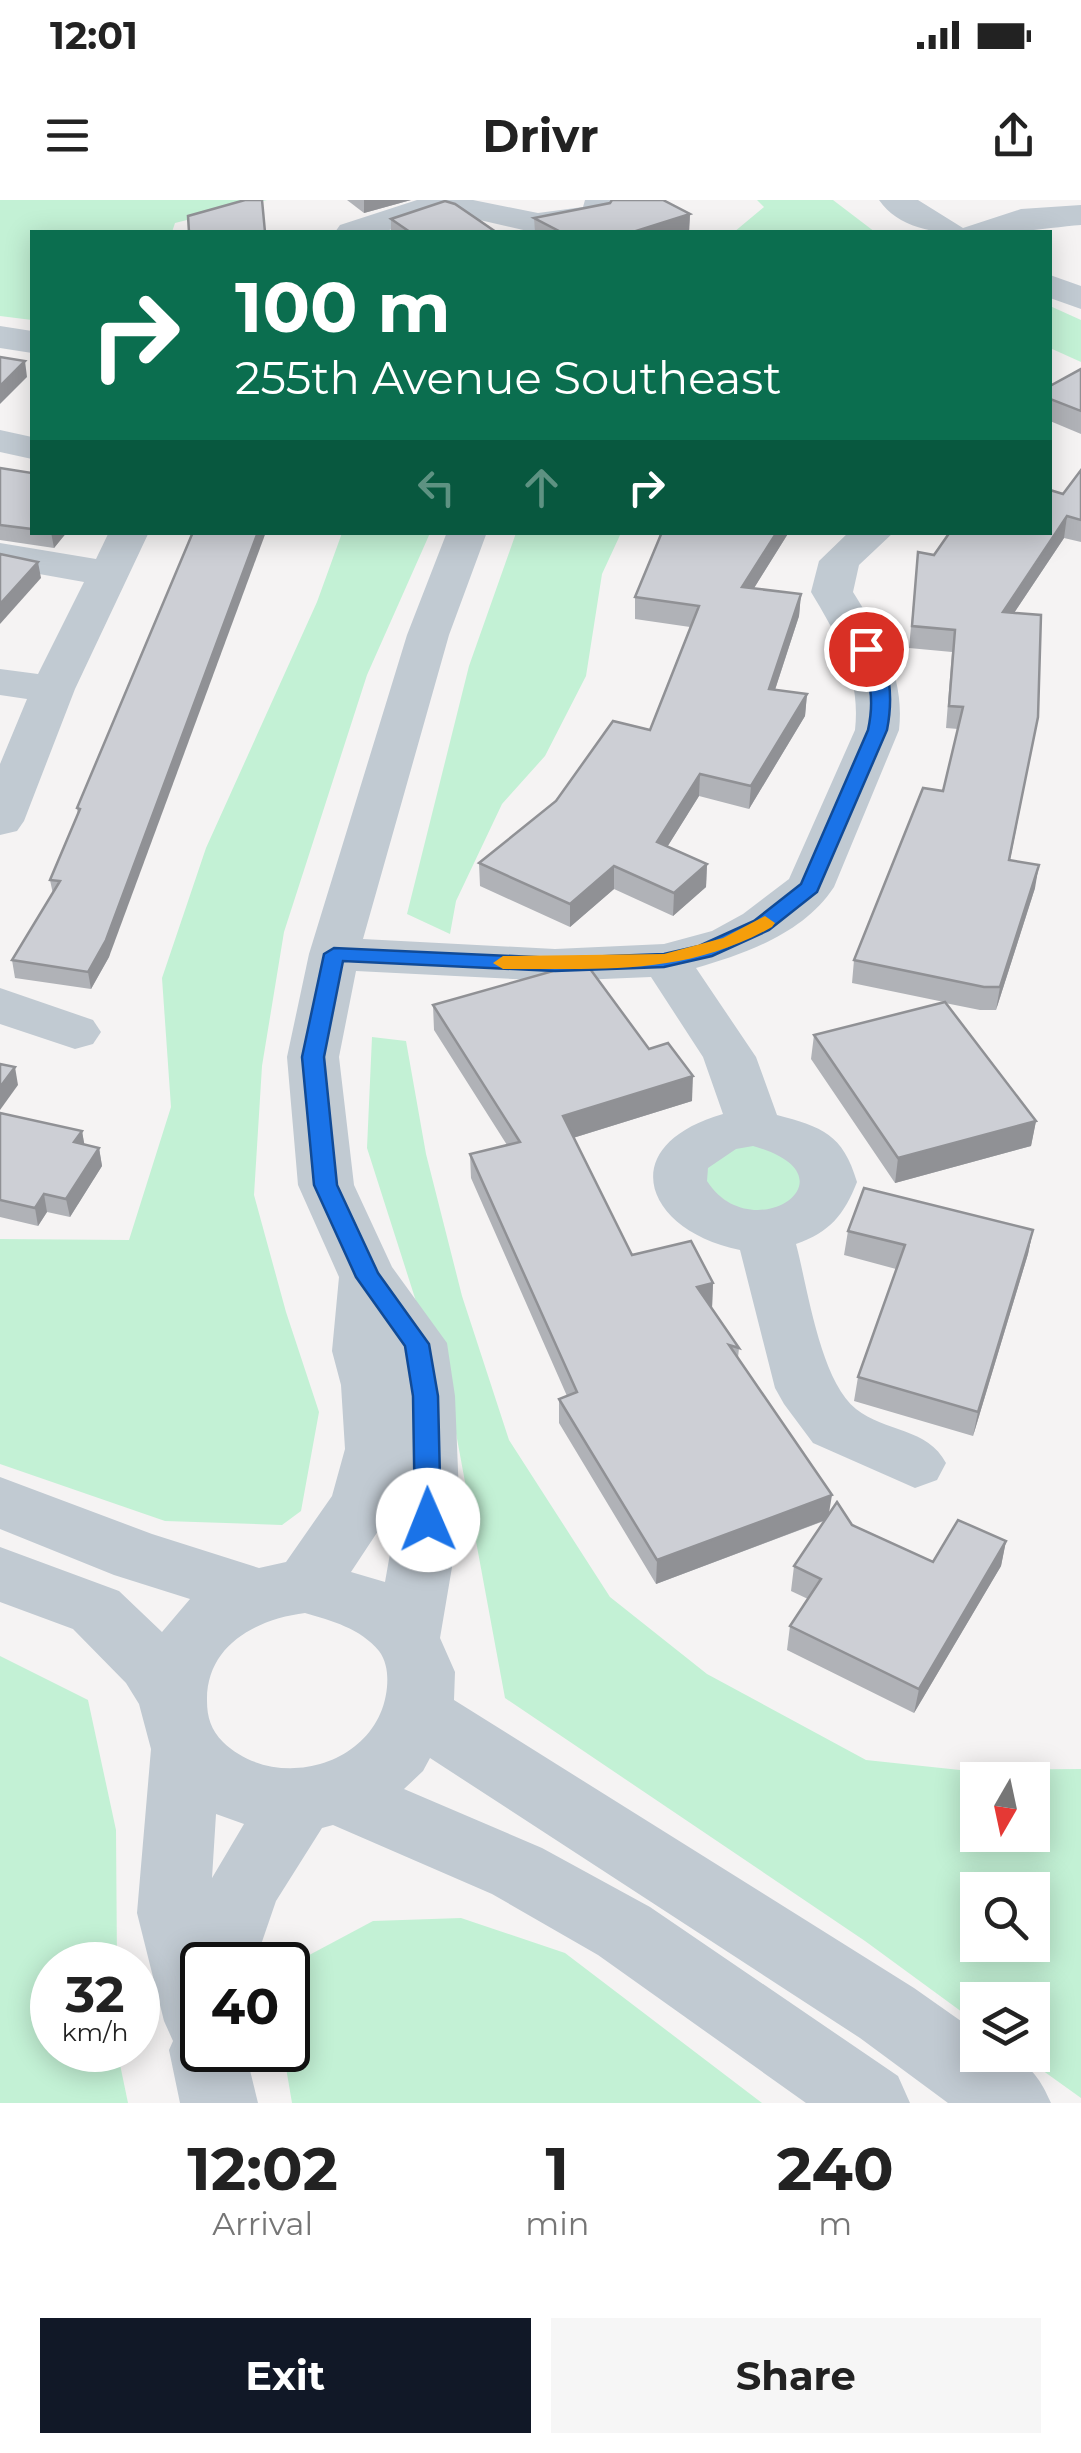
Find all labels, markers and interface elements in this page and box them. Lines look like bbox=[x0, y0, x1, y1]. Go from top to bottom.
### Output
text: 12:01 bbox=[50, 12, 138, 59]
icon: menu bbox=[40, 108, 95, 163]
text: Drivr bbox=[482, 108, 599, 163]
icon: share bbox=[986, 108, 1041, 163]
text: 100 m bbox=[235, 264, 451, 350]
icon: right bbox=[70, 270, 200, 400]
text: 255th Avenue Southeast bbox=[235, 350, 781, 405]
icon: left bbox=[409, 460, 464, 515]
icon: ahead bbox=[514, 460, 569, 515]
icon: right bbox=[619, 460, 674, 515]
pin bbox=[824, 607, 909, 692]
icon: arrive bbox=[839, 622, 894, 677]
position arrow bbox=[376, 1468, 480, 1572]
north arrow bbox=[960, 1762, 1050, 1852]
map controls bbox=[960, 1762, 1050, 2072]
button: search bbox=[960, 1872, 1050, 1962]
speed limit sign: 40 bbox=[180, 1942, 310, 2072]
text: 32 bbox=[66, 1964, 124, 2025]
button: layers bbox=[960, 1982, 1050, 2072]
text: km/h bbox=[62, 2017, 128, 2047]
text: 12:02 bbox=[187, 2132, 338, 2205]
text: 1 bbox=[546, 2132, 569, 2205]
text: 240 bbox=[777, 2132, 894, 2205]
text: Arrival bbox=[212, 2204, 313, 2243]
text: min bbox=[525, 2204, 589, 2243]
text: m bbox=[818, 2204, 852, 2243]
button: Exit bbox=[40, 2318, 531, 2433]
button: Share bbox=[551, 2318, 1041, 2433]

